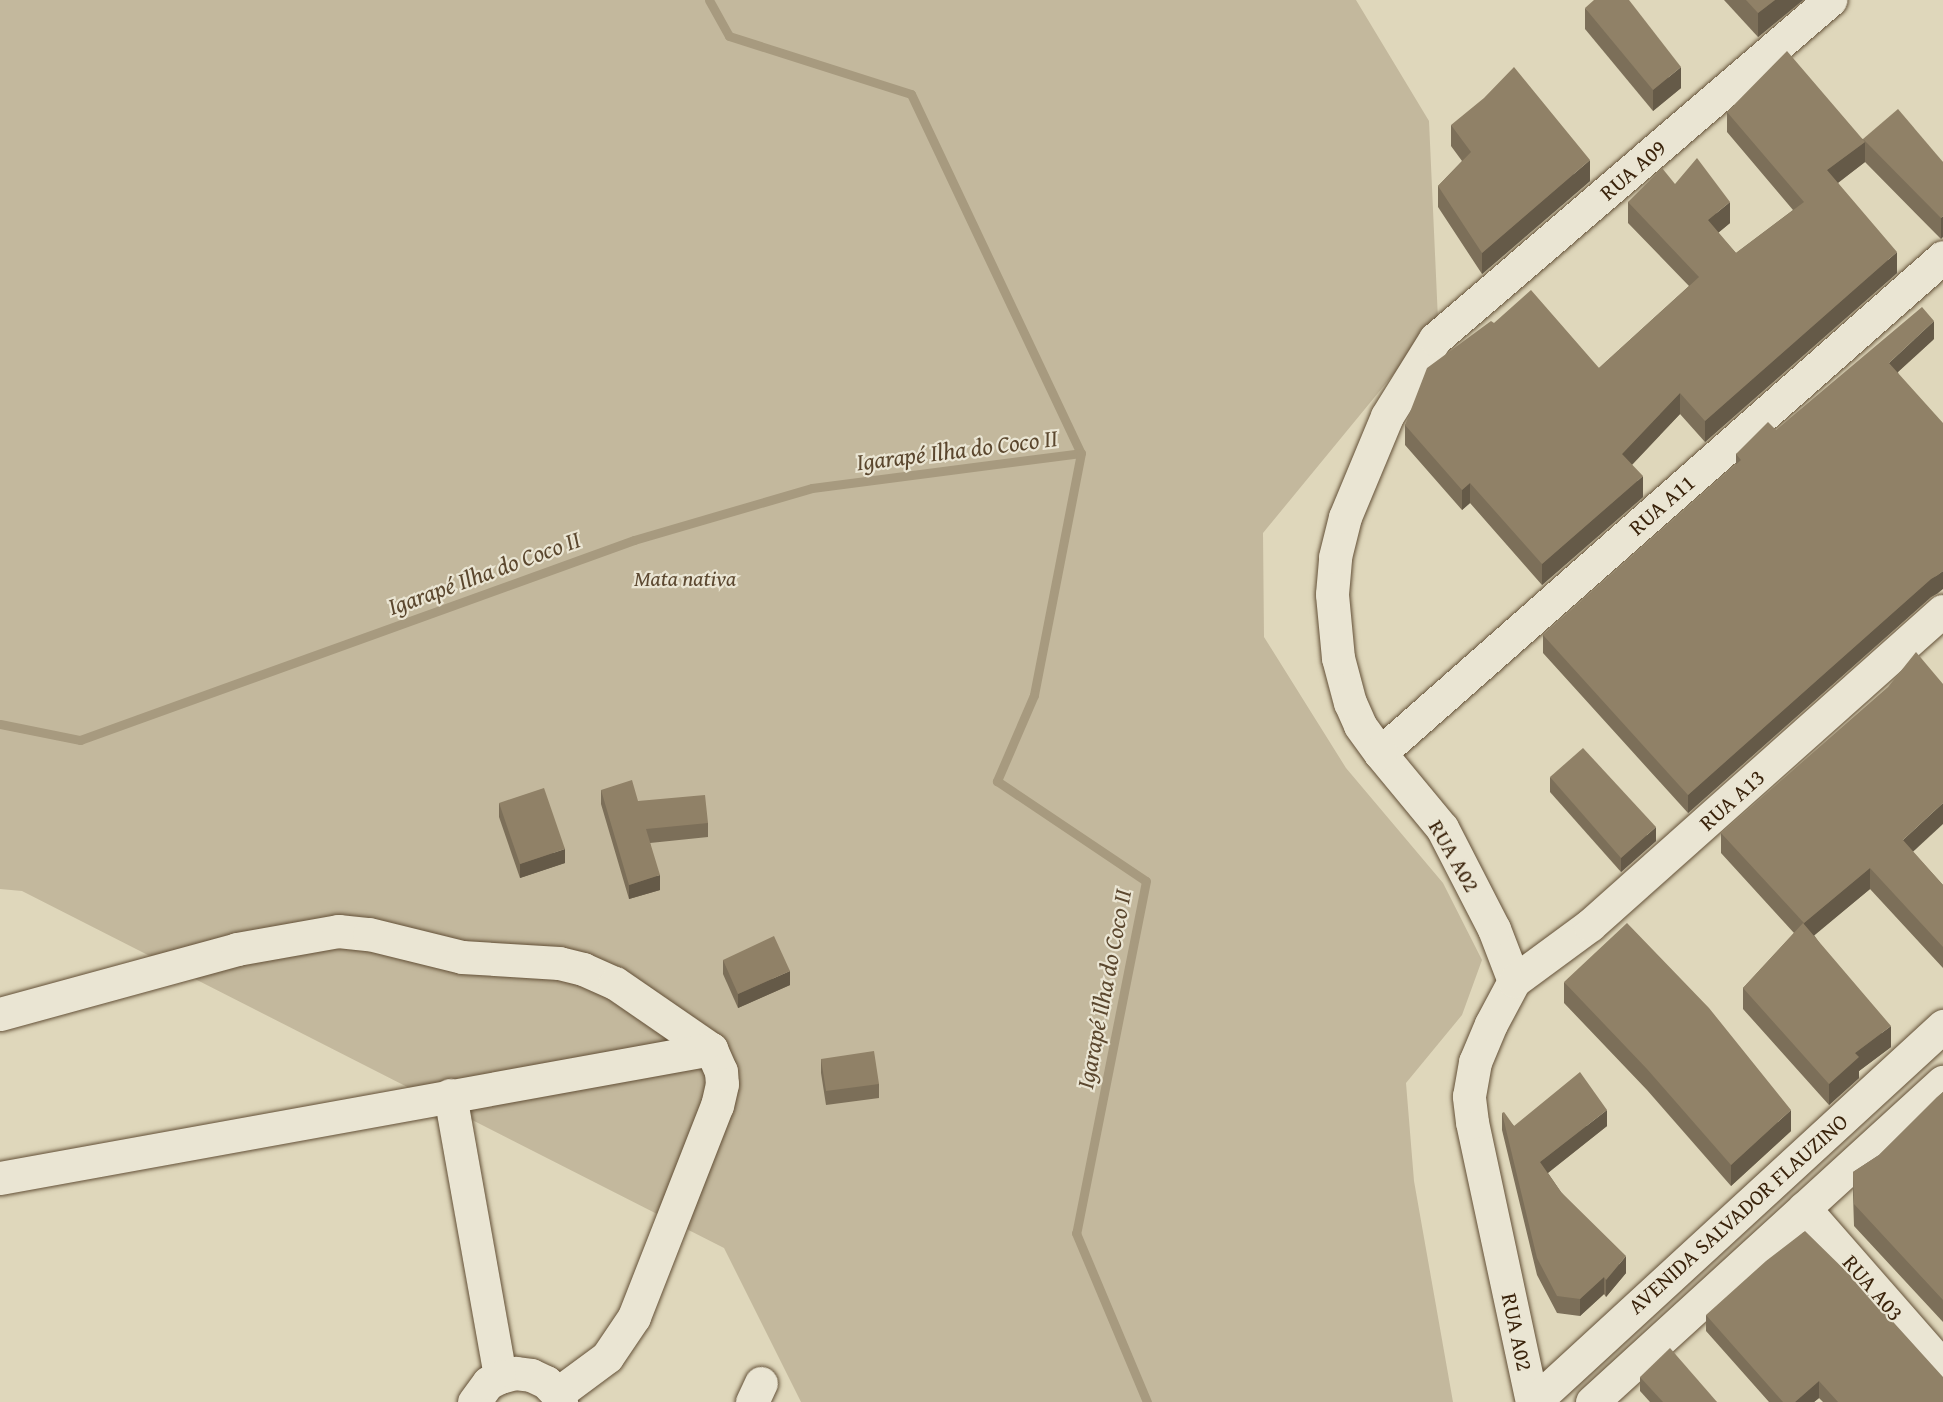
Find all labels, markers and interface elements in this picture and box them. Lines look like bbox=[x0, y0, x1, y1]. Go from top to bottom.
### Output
street label: RUA A09 bbox=[1595, 134, 1671, 206]
water label: Igarapé Ilha do Coco II bbox=[855, 423, 1059, 477]
street label: RUA A11 bbox=[1624, 469, 1700, 541]
water label: Igarapé Ilha do Coco II bbox=[384, 525, 584, 621]
park label: Mata nativa bbox=[634, 566, 736, 592]
street label: RUA A13 bbox=[1694, 764, 1770, 836]
street label: RUA A02 bbox=[1423, 815, 1485, 897]
water label: Igarapé Ilha do Coco II bbox=[1071, 887, 1137, 1091]
street label: AVENIDA SALVADOR FLAUZINO bbox=[1623, 1108, 1853, 1320]
street label: RUA A03 bbox=[1837, 1250, 1909, 1326]
street label: RUA A02 bbox=[1496, 1291, 1538, 1373]

